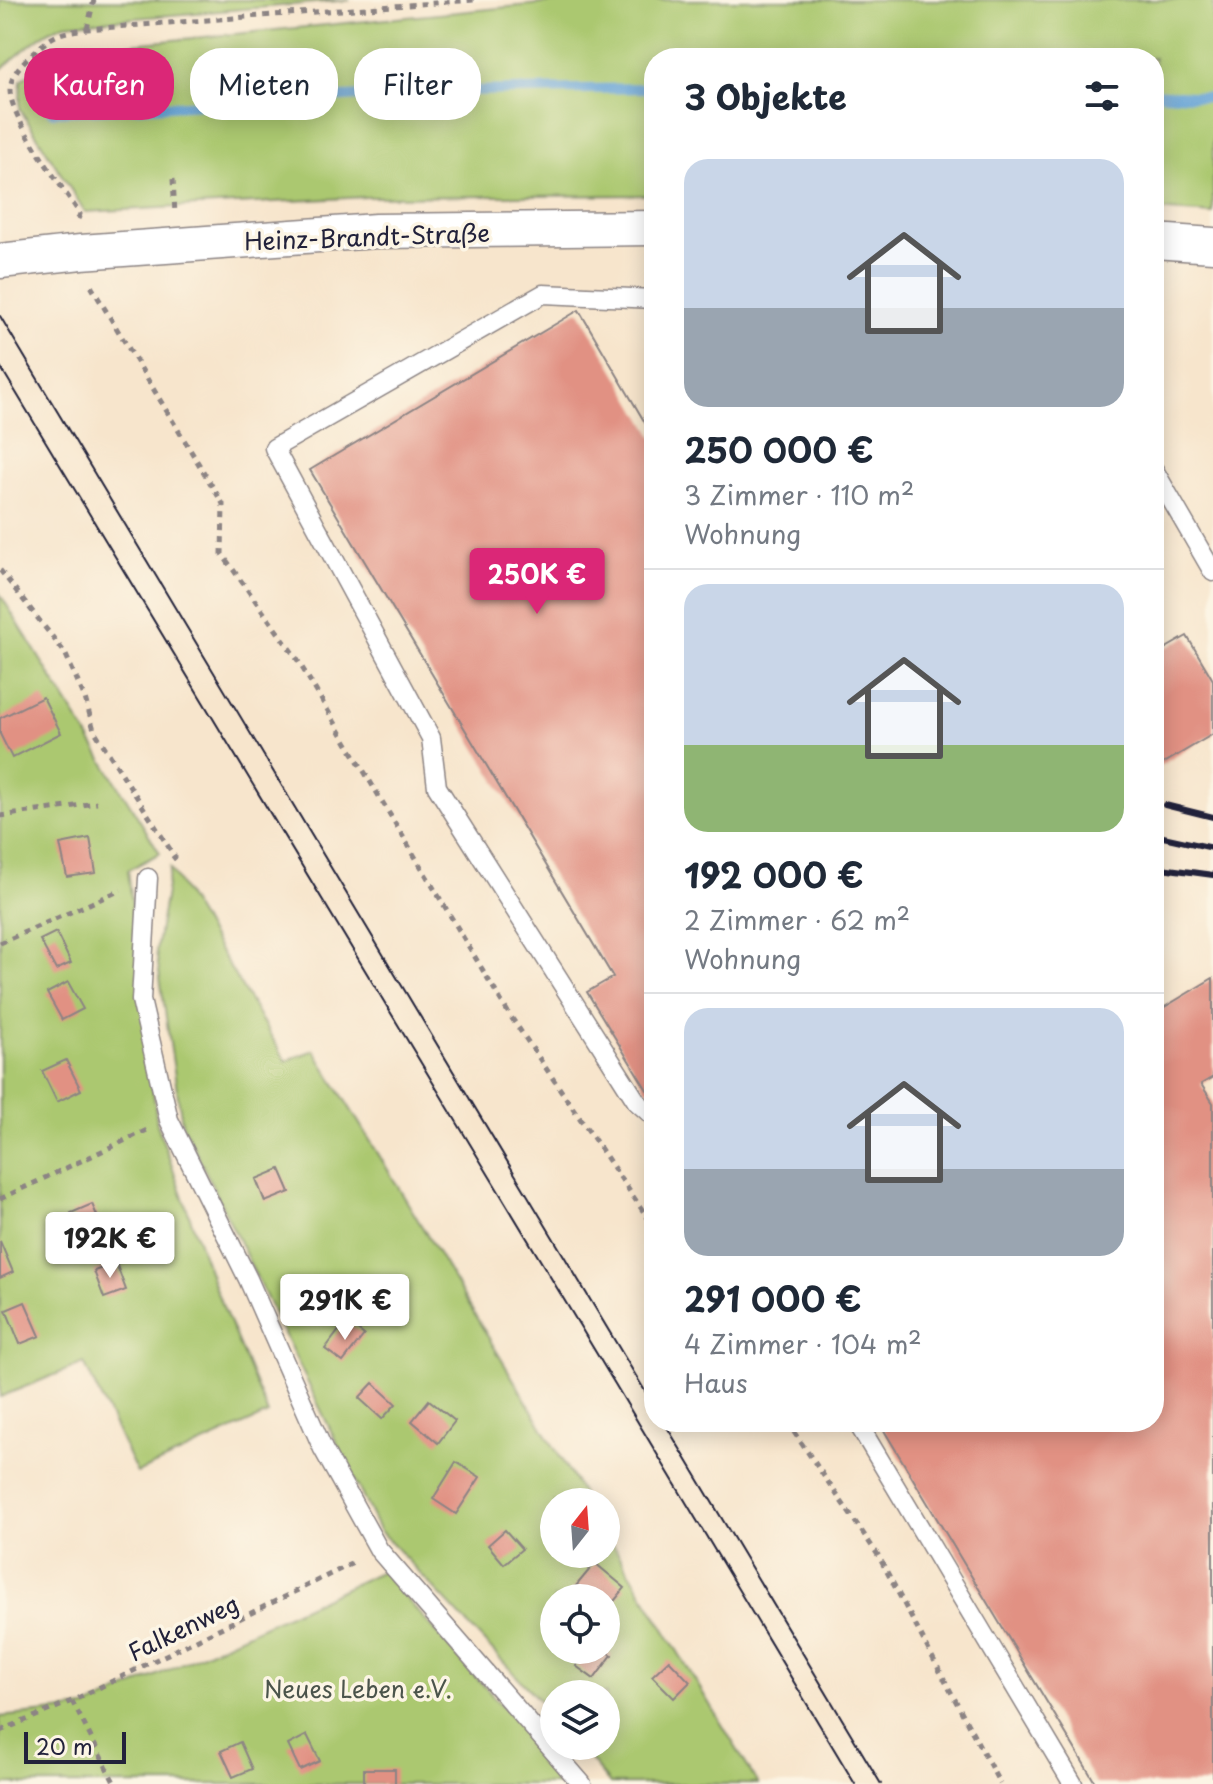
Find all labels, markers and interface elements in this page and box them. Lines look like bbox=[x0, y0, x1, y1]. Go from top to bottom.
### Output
chip: Kaufen bbox=[24, 48, 174, 120]
chip: Mieten bbox=[190, 48, 338, 120]
chip: Filter bbox=[354, 48, 481, 120]
text: 3 Objekte bbox=[684, 70, 847, 122]
icon: filters bbox=[1080, 74, 1124, 118]
icon: home bbox=[832, 211, 976, 355]
street label: Heinz-Brandt-Straße bbox=[243, 214, 491, 258]
text: 250 000 € bbox=[684, 423, 874, 475]
text: 3 Zimmer · 110 m² bbox=[684, 475, 914, 514]
text: Wohnung bbox=[684, 514, 801, 553]
pin: 250K € bbox=[472, 548, 602, 616]
text: 250K € bbox=[488, 554, 586, 593]
icon: home bbox=[832, 636, 976, 780]
text: 192 000 € bbox=[684, 848, 864, 900]
text: 2 Zimmer · 62 m² bbox=[684, 900, 910, 939]
text: Wohnung bbox=[684, 939, 801, 978]
icon: home bbox=[832, 1060, 976, 1204]
pin: 192K € bbox=[45, 1212, 175, 1280]
text: 192K € bbox=[63, 1218, 157, 1257]
text: 291 000 € bbox=[684, 1272, 862, 1324]
pin: 291K € bbox=[280, 1274, 410, 1342]
text: 291K € bbox=[298, 1280, 392, 1319]
text: 4 Zimmer · 104 m² bbox=[684, 1324, 922, 1363]
text: Haus bbox=[684, 1363, 748, 1402]
north arrow bbox=[540, 1488, 620, 1568]
map controls bbox=[540, 1488, 620, 1760]
button: locate bbox=[540, 1584, 620, 1664]
street label: Falkenweg bbox=[121, 1585, 245, 1669]
park label: Neues Leben e.V. bbox=[264, 1670, 452, 1706]
button: layers bbox=[540, 1680, 620, 1760]
scale bar bbox=[24, 1728, 126, 1764]
text: 20 m bbox=[36, 1729, 93, 1762]

